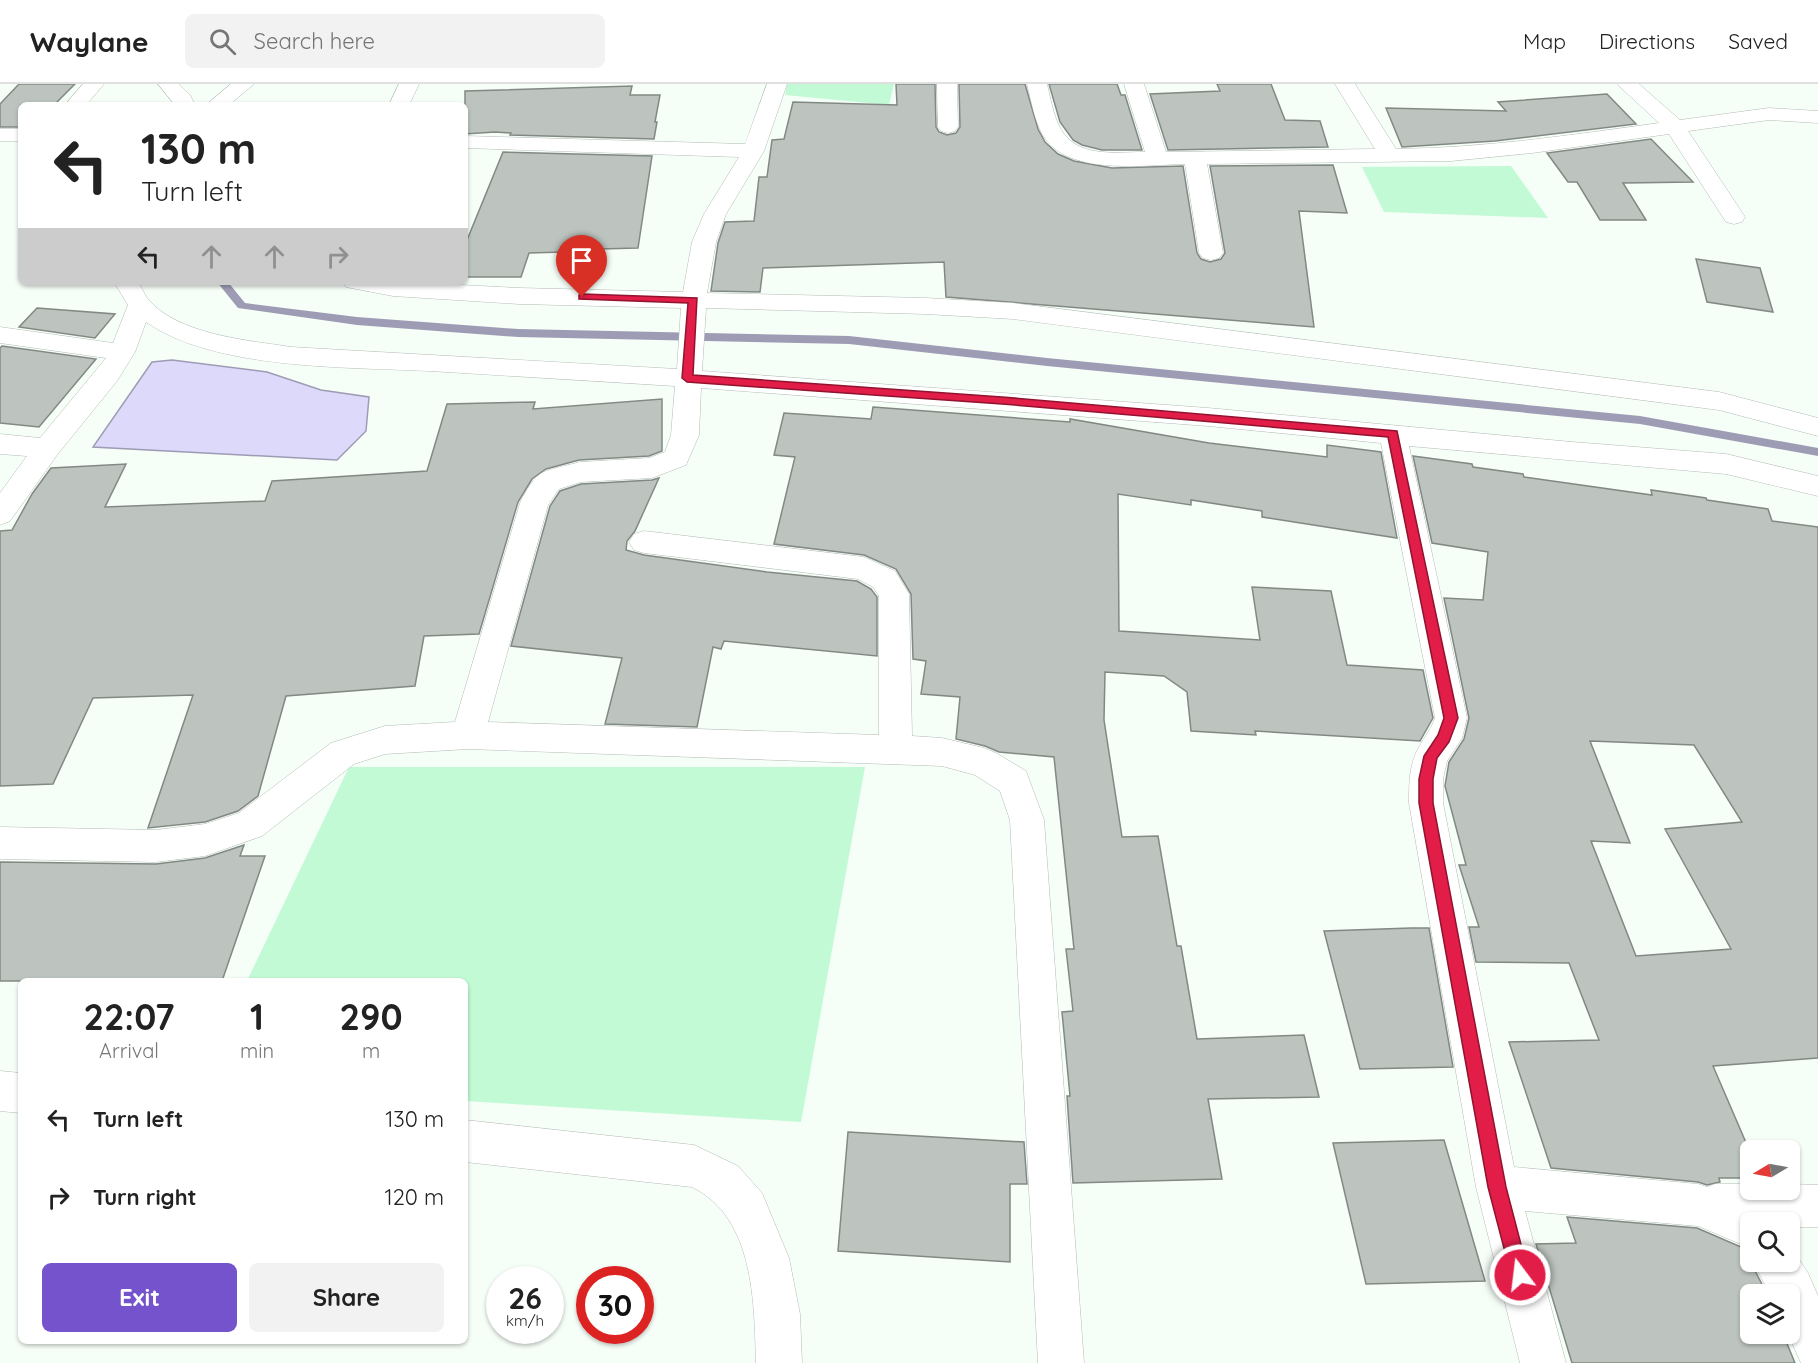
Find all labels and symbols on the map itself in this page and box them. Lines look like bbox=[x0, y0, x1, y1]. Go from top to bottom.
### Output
pin bbox=[556, 235, 607, 297]
north arrow bbox=[1740, 1140, 1800, 1200]
position arrow bbox=[1488, 1243, 1552, 1307]
speed limit sign: 30 bbox=[576, 1266, 654, 1344]

